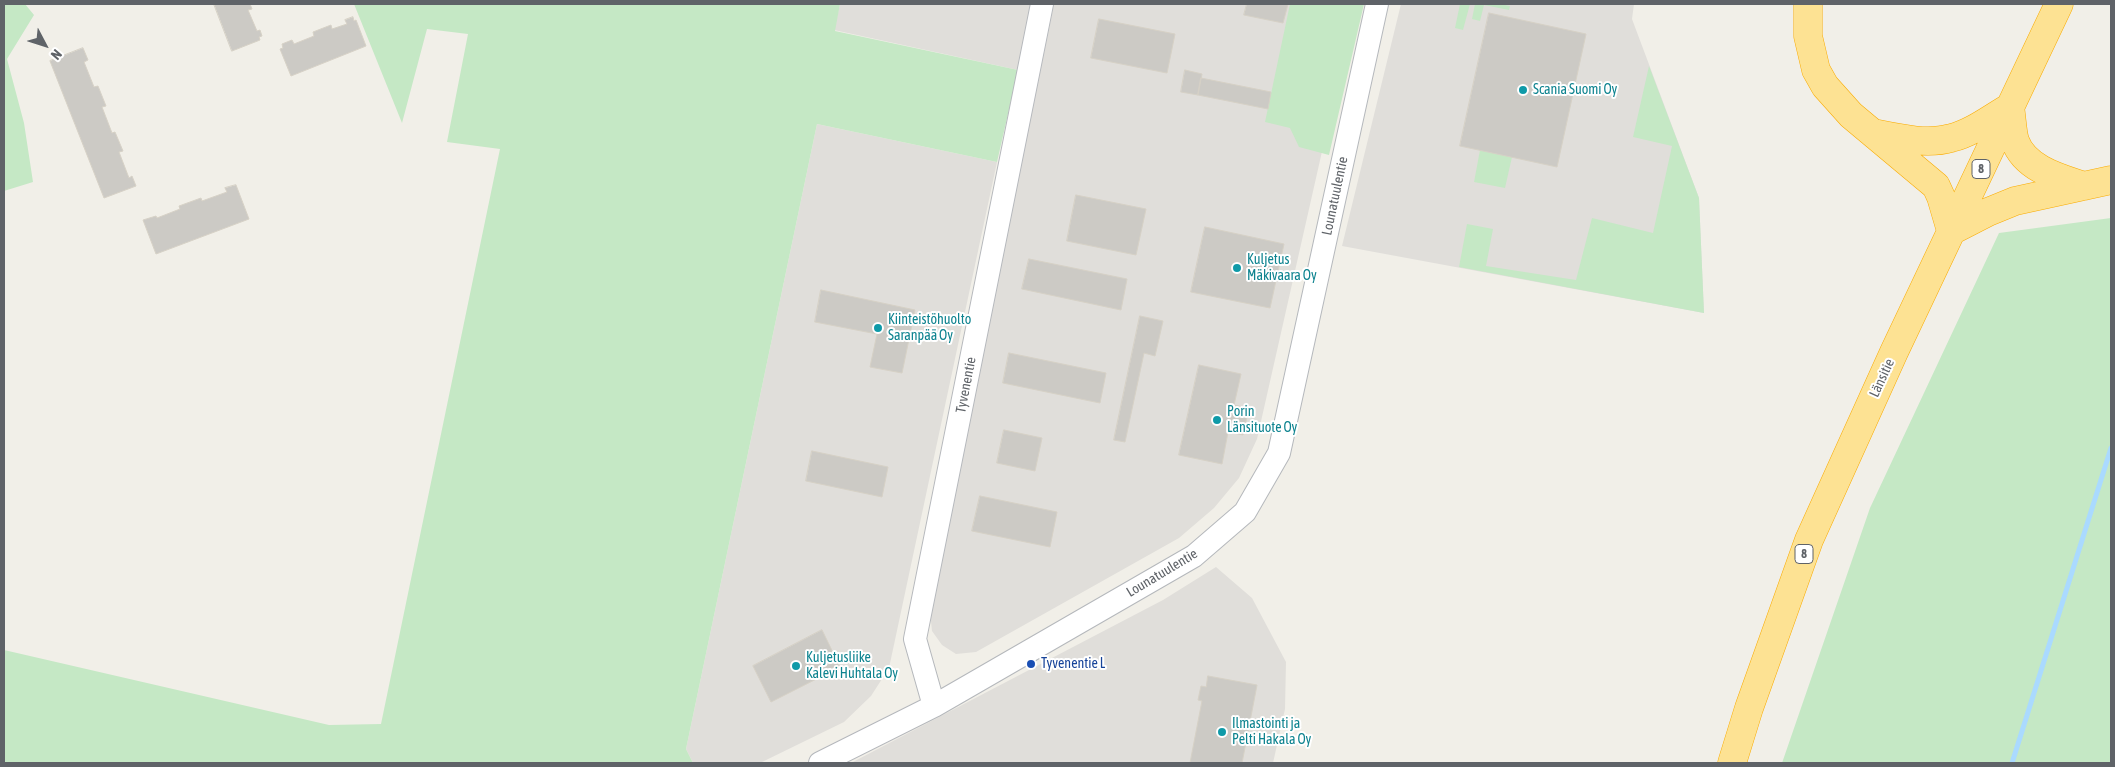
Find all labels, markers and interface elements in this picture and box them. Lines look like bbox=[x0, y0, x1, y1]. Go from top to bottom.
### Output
north arrow bbox=[20, 20, 70, 70]
text: N bbox=[48, 46, 65, 63]
place label: Scania Suomi Oy bbox=[1533, 82, 1617, 98]
marker: Scania Suomi Oy bbox=[1517, 84, 1529, 96]
street label: Lounatuulentie bbox=[1318, 155, 1352, 237]
road number: 8 bbox=[1972, 160, 1990, 178]
place label: Kuljetus Mäkivaara Oy bbox=[1247, 252, 1317, 284]
marker: Kuljetus Mäkivaara Oy bbox=[1231, 262, 1243, 274]
place label: Kiinteistöhuolto Saranpää Oy bbox=[888, 312, 971, 344]
marker: Kiinteistöhuolto Saranpää Oy bbox=[872, 322, 884, 334]
street label: Tyvenentie bbox=[952, 355, 980, 415]
street label: Länsitie bbox=[1866, 356, 1898, 400]
place label: Porin Länsituote Oy bbox=[1227, 404, 1297, 437]
marker: Porin Länsituote Oy bbox=[1211, 414, 1223, 426]
road number: 8 bbox=[1795, 544, 1813, 564]
street label: Lounatuulentie bbox=[1123, 545, 1201, 601]
place label: Kuljetusliike Kalevi Huhtala Oy bbox=[806, 650, 898, 682]
place label: Tyvenentie L bbox=[1041, 656, 1105, 672]
marker: Tyvenentie L bbox=[1025, 658, 1037, 670]
marker: Kuljetusliike Kalevi Huhtala Oy bbox=[790, 660, 802, 672]
place label: Ilmastointi ja Pelti Hakala Oy bbox=[1232, 716, 1311, 749]
marker: Ilmastointi ja Pelti Hakala Oy bbox=[1216, 726, 1228, 738]

